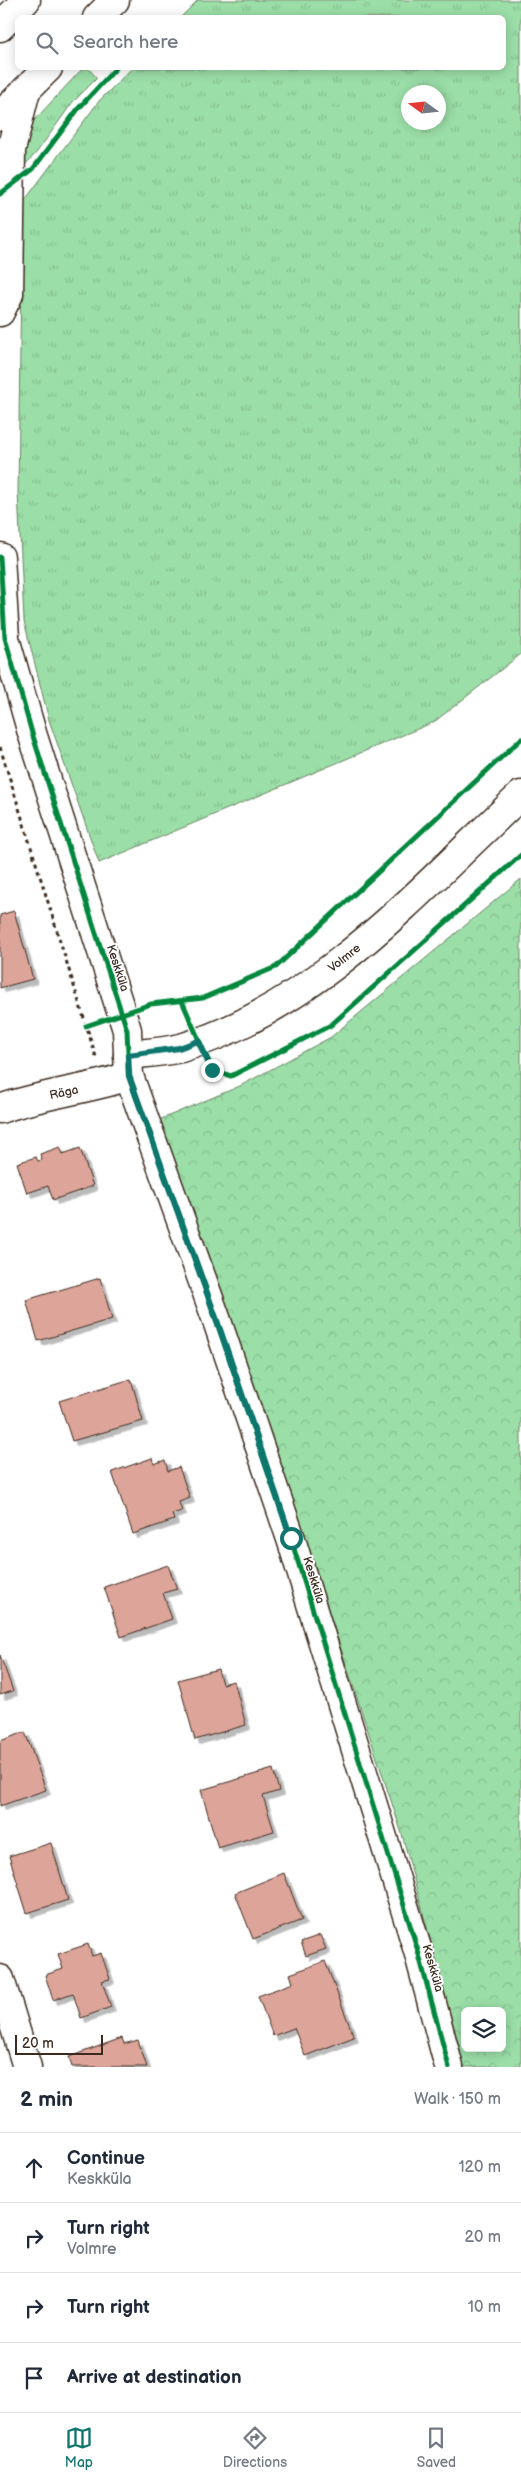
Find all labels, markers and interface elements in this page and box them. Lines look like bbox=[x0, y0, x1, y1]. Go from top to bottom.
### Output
search box bbox=[15, 15, 506, 70]
icon: search bbox=[33, 29, 61, 57]
text: Search here bbox=[73, 31, 178, 54]
north arrow bbox=[401, 85, 446, 130]
street label: Volmre bbox=[325, 941, 364, 976]
street label: Keskküla bbox=[103, 943, 132, 994]
route end bbox=[201, 1059, 224, 1082]
street label: Räga bbox=[48, 1082, 80, 1103]
route start bbox=[280, 1527, 303, 1550]
street label: Keskküla bbox=[299, 1555, 328, 1606]
street label: Keskküla bbox=[419, 1943, 446, 1994]
map controls bbox=[461, 2007, 506, 2052]
button: layers bbox=[461, 2007, 506, 2052]
scale bar bbox=[15, 2032, 102, 2055]
text: 20 m bbox=[22, 2035, 54, 2052]
text: 2 min bbox=[20, 2087, 73, 2112]
text: Walk · 150 m bbox=[414, 2090, 501, 2109]
text: Continue bbox=[67, 2147, 145, 2170]
icon: ahead bbox=[20, 2154, 48, 2182]
text: 120 m bbox=[458, 2158, 501, 2177]
text: Keskküla bbox=[67, 2170, 132, 2189]
text: Turn right bbox=[67, 2217, 150, 2240]
icon: right bbox=[20, 2224, 48, 2252]
text: 20 m bbox=[465, 2228, 501, 2247]
text: Volmre bbox=[67, 2240, 116, 2259]
icon: right bbox=[20, 2294, 48, 2322]
text: Turn right bbox=[67, 2296, 150, 2319]
text: 10 m bbox=[468, 2298, 501, 2317]
icon: arrive bbox=[20, 2364, 48, 2392]
text: Arrive at destination bbox=[67, 2366, 242, 2389]
tab: Map bbox=[65, 2424, 93, 2471]
tab: Directions bbox=[223, 2424, 287, 2471]
tab: Saved bbox=[417, 2424, 456, 2471]

